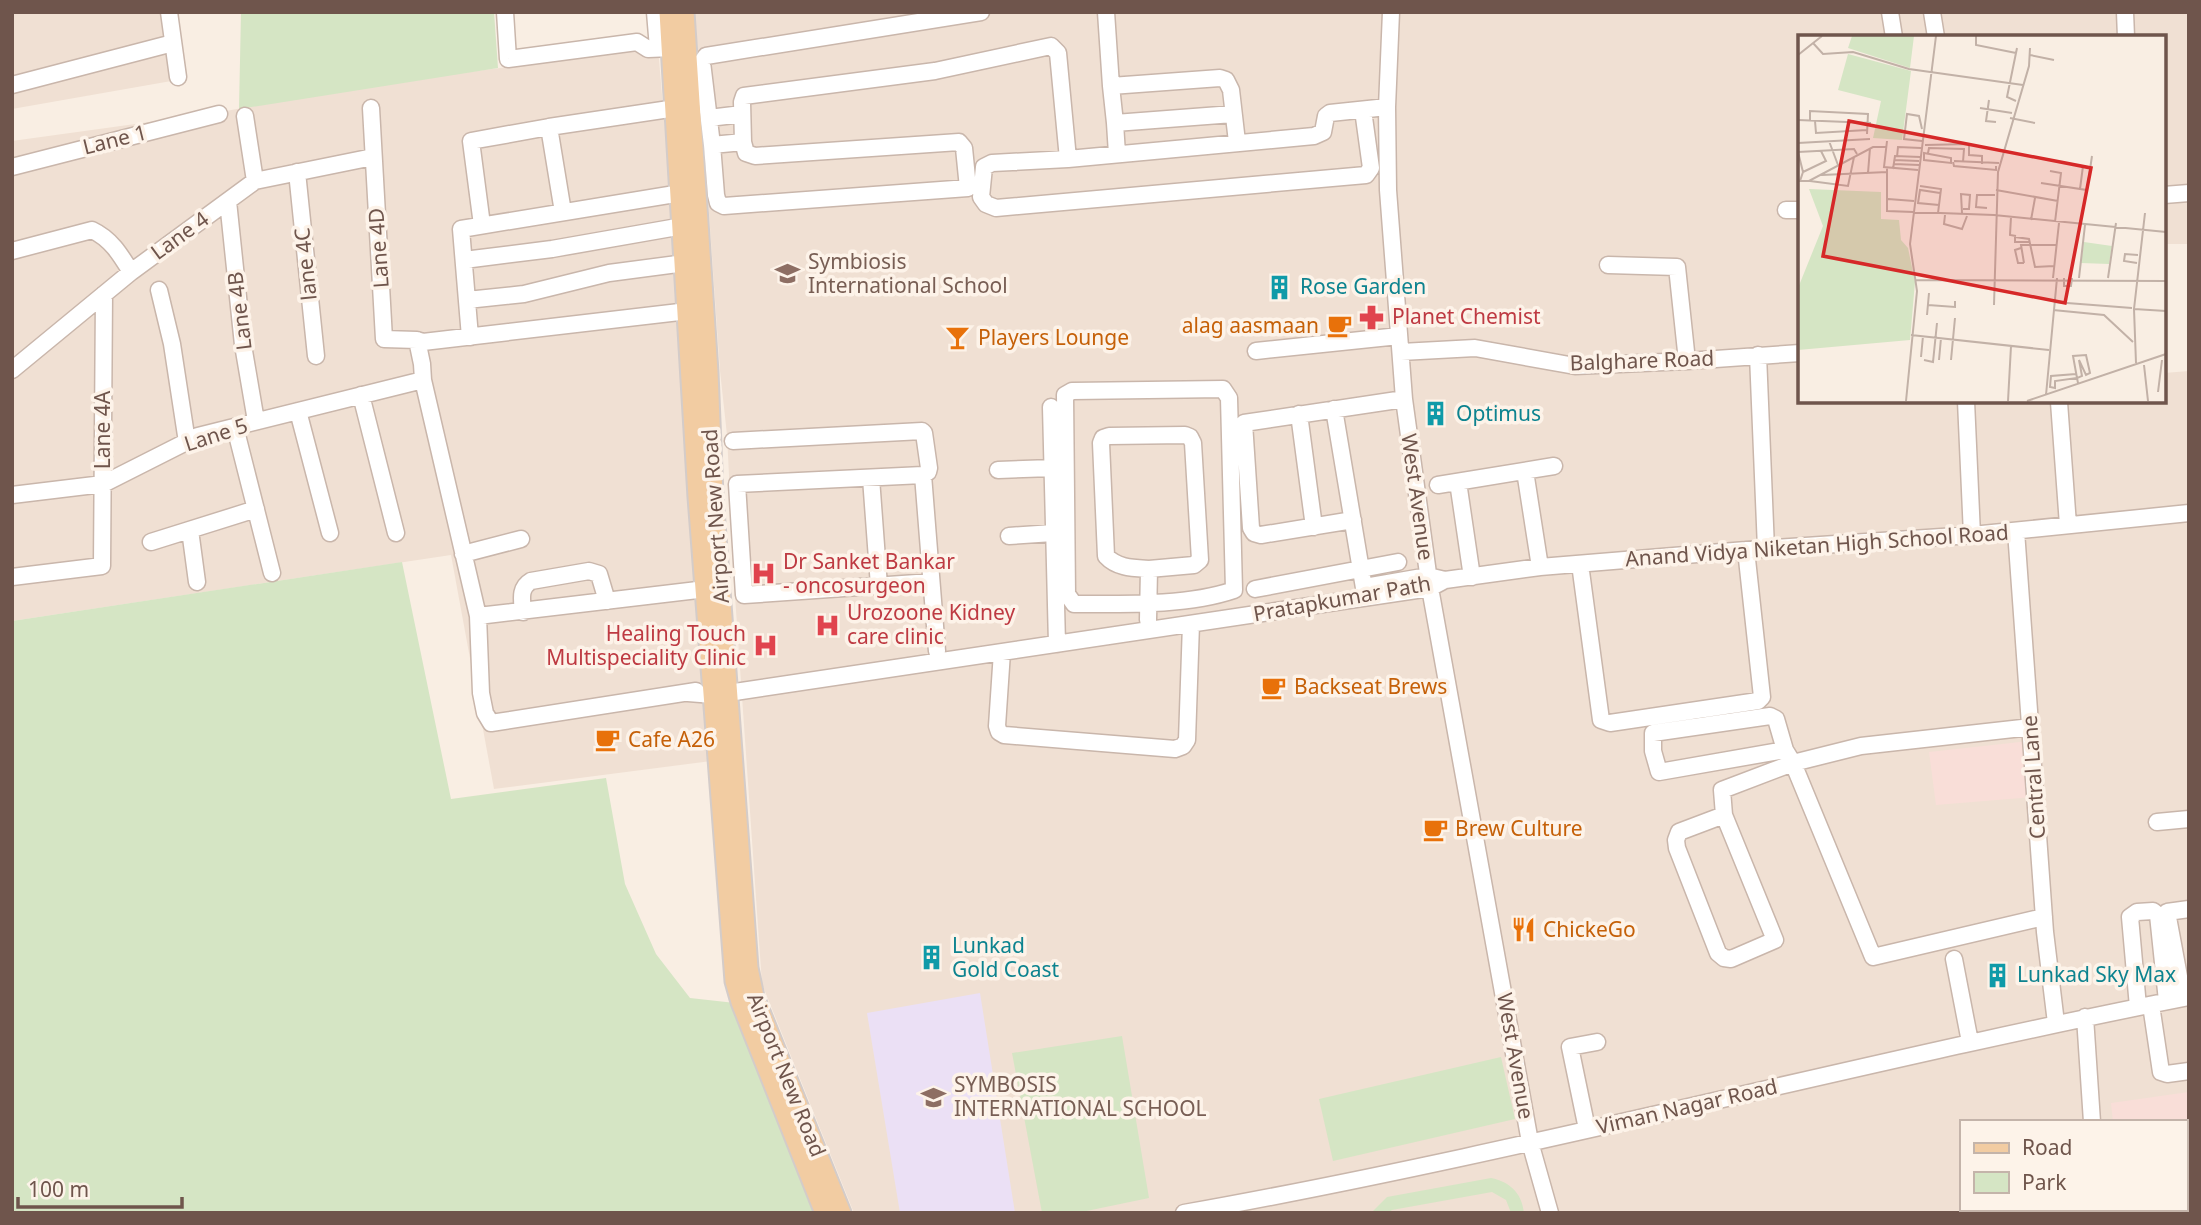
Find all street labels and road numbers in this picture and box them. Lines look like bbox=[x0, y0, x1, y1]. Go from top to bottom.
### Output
street label: Lane 1 bbox=[80, 118, 150, 160]
street label: Lane 4 bbox=[145, 205, 214, 266]
street label: Lane 4D bbox=[361, 207, 395, 289]
street label: lane 4C bbox=[287, 226, 323, 302]
street label: Lane 4B bbox=[220, 270, 258, 352]
street label: Balghare Road bbox=[1569, 343, 1715, 377]
street label: Lane 4A bbox=[88, 390, 116, 469]
street label: Lane 5 bbox=[180, 411, 251, 457]
street label: Airport New Road bbox=[695, 428, 735, 604]
street label: West Avenue bbox=[1395, 432, 1441, 562]
street label: Anand Vidya Niketan High School Road bbox=[1624, 518, 2010, 572]
street label: Pratapkumar Path bbox=[1251, 569, 1433, 627]
street label: Central Lane bbox=[2015, 714, 2051, 840]
street label: Airport New Road bbox=[741, 988, 833, 1161]
street label: West Avenue bbox=[1491, 990, 1541, 1121]
street label: Viman Nagar Road bbox=[1594, 1072, 1780, 1140]

